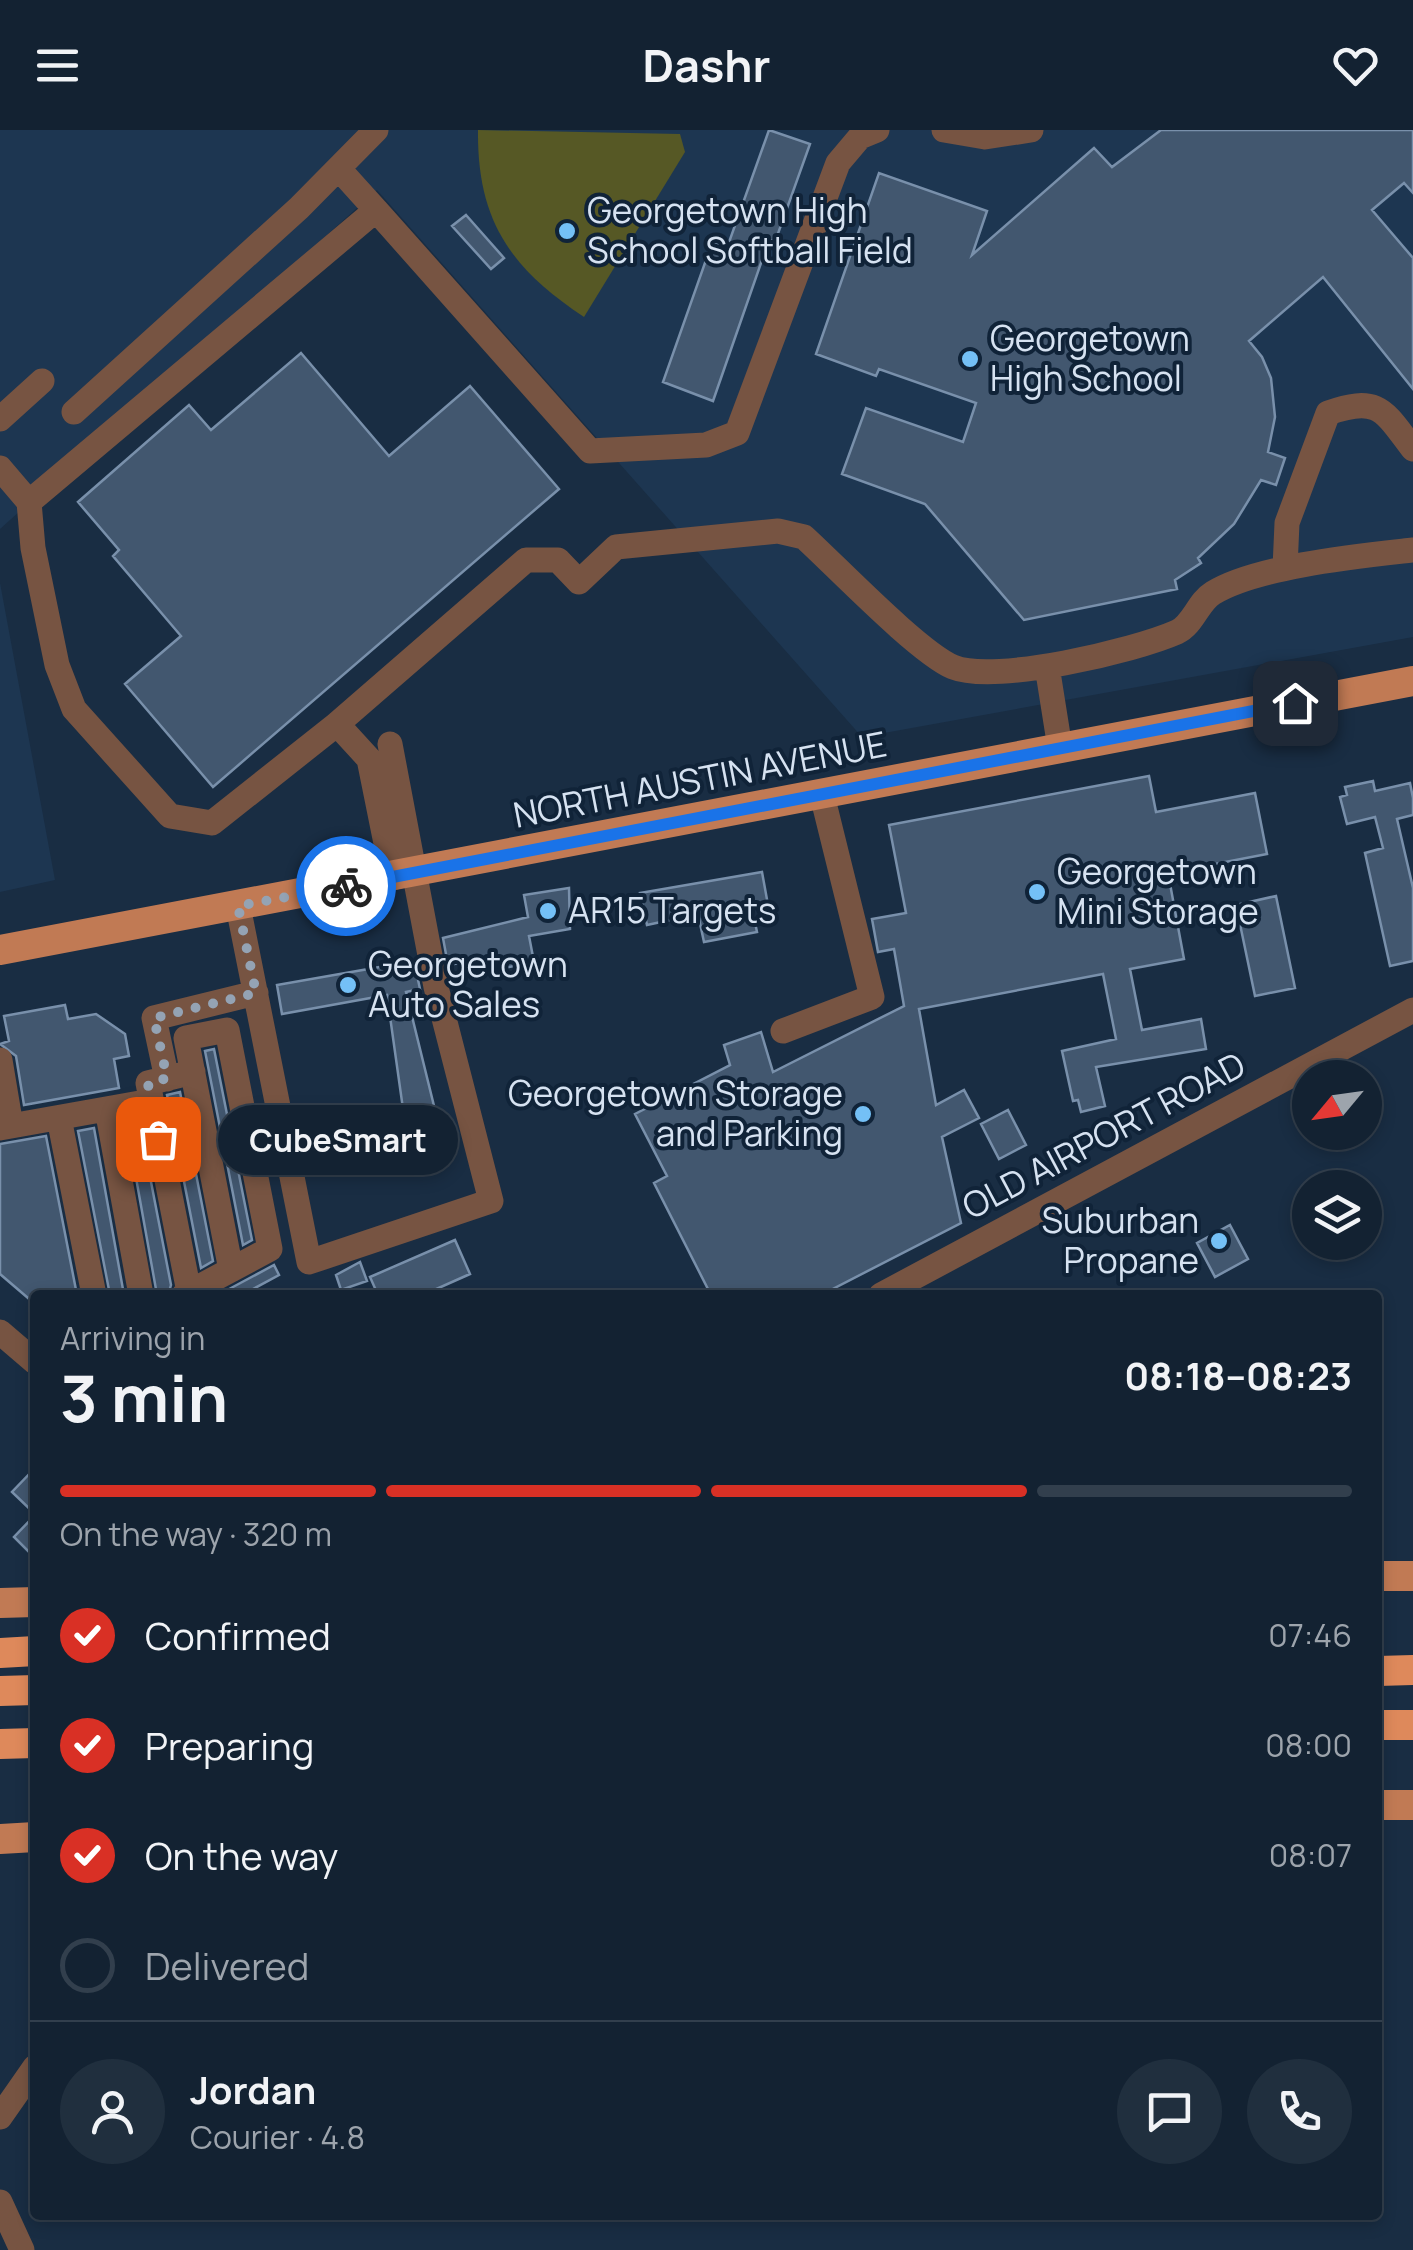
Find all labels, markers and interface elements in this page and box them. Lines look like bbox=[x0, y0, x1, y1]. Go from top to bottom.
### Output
text: Dashr bbox=[643, 34, 770, 96]
icon: menu bbox=[30, 38, 85, 93]
icon: heart bbox=[1328, 38, 1383, 93]
place label: Georgetown High School Softball Field bbox=[587, 186, 913, 274]
marker: Georgetown High School Softball Field bbox=[556, 220, 578, 242]
place label: Georgetown High School bbox=[990, 314, 1190, 402]
marker: Georgetown High School bbox=[959, 348, 981, 370]
pin bbox=[1253, 661, 1338, 746]
icon: home bbox=[1268, 676, 1323, 731]
street label: NORTH AUSTIN AVENUE bbox=[509, 719, 890, 839]
courier bbox=[296, 836, 396, 936]
place label: Georgetown Mini Storage bbox=[1057, 847, 1259, 935]
icon: bike bbox=[319, 859, 374, 914]
marker: Georgetown Mini Storage bbox=[1026, 881, 1048, 903]
place label: AR15 Targets bbox=[568, 886, 776, 934]
marker: AR15 Targets bbox=[537, 900, 559, 922]
place label: Georgetown Auto Sales bbox=[368, 940, 568, 1028]
marker: Georgetown Auto Sales bbox=[337, 974, 359, 996]
street label: OLD AIRPORT ROAD bbox=[954, 1040, 1253, 1230]
north arrow bbox=[1292, 1060, 1382, 1150]
map controls bbox=[1292, 1060, 1382, 1260]
place label: Georgetown Storage and Parking bbox=[508, 1069, 843, 1157]
pin bbox=[116, 1097, 201, 1182]
marker: Georgetown Storage and Parking bbox=[852, 1103, 874, 1125]
callout: CubeSmart bbox=[218, 1104, 458, 1174]
icon: bag bbox=[131, 1112, 186, 1167]
text: CubeSmart bbox=[249, 1118, 427, 1162]
button: layers bbox=[1292, 1170, 1382, 1260]
place label: Suburban Propane bbox=[1042, 1196, 1199, 1284]
marker: Suburban Propane bbox=[1208, 1230, 1230, 1252]
text: Arriving in bbox=[60, 1316, 205, 1360]
text: 08:18–08:23 bbox=[1124, 1349, 1352, 1401]
text: 3 min bbox=[60, 1353, 228, 1442]
text: On the way · 320 m bbox=[60, 1512, 332, 1556]
icon: check bbox=[60, 1608, 115, 1663]
text: Confirmed bbox=[145, 1609, 331, 1661]
text: 07:46 bbox=[1268, 1613, 1352, 1657]
icon: check bbox=[60, 1718, 115, 1773]
text: Preparing bbox=[145, 1719, 314, 1771]
text: 08:00 bbox=[1265, 1723, 1352, 1767]
icon: check bbox=[60, 1828, 115, 1883]
text: On the way bbox=[145, 1829, 338, 1881]
text: 08:07 bbox=[1269, 1833, 1352, 1877]
text: Delivered bbox=[145, 1939, 309, 1991]
button: person bbox=[60, 2059, 165, 2164]
button: chat bbox=[1117, 2059, 1222, 2164]
button: phone bbox=[1247, 2059, 1352, 2164]
text: Jordan bbox=[190, 2063, 316, 2115]
text: Courier · 4.8 bbox=[190, 2115, 365, 2159]

